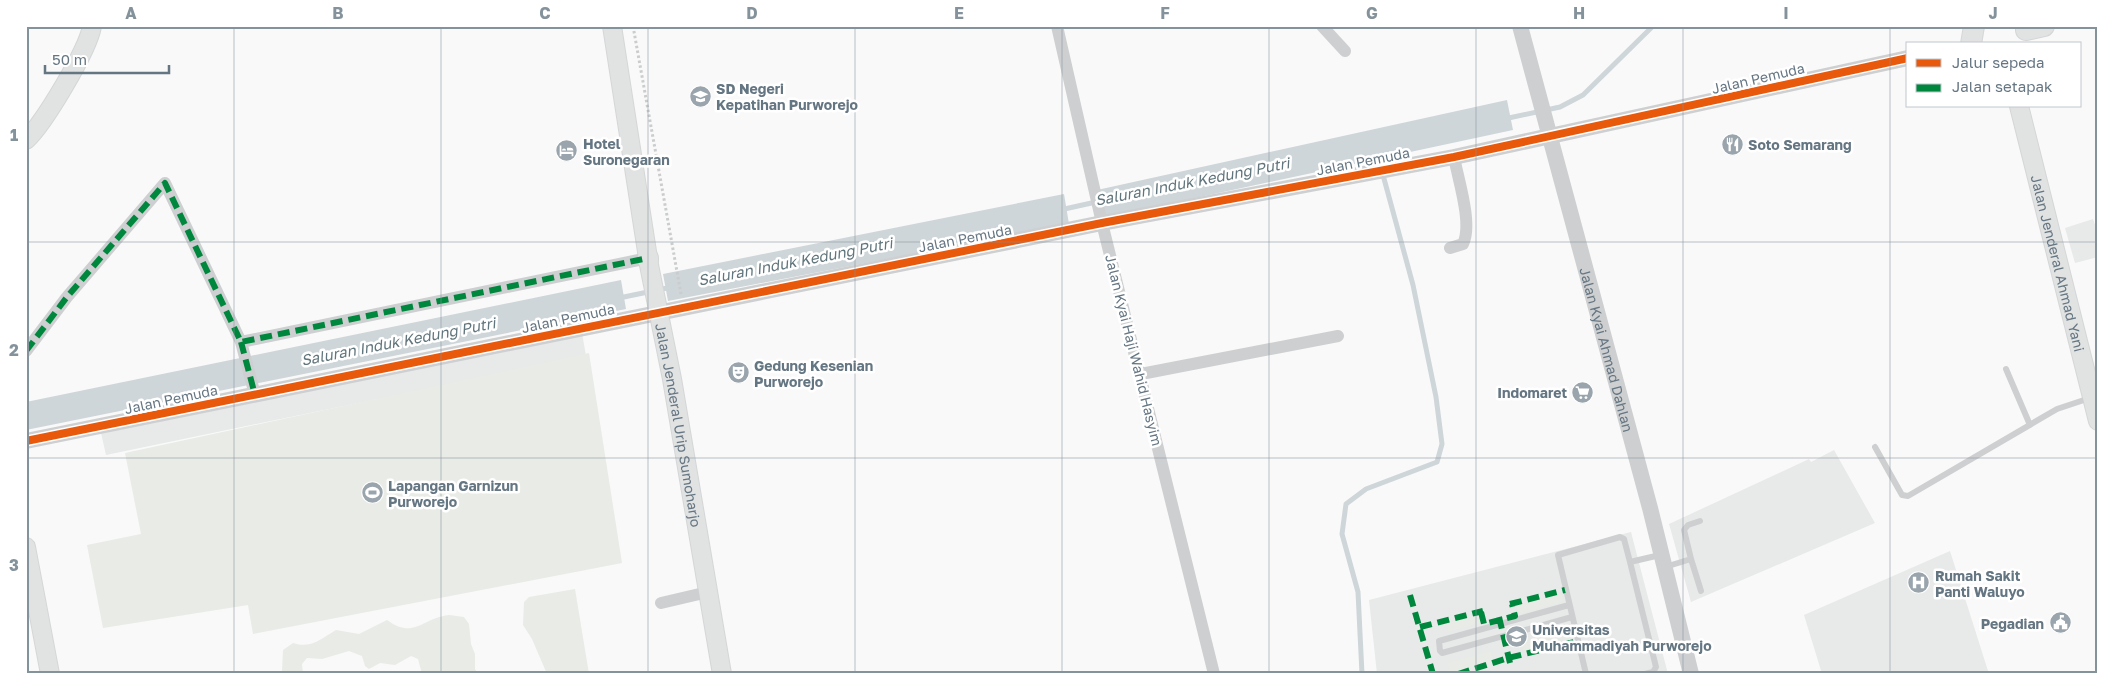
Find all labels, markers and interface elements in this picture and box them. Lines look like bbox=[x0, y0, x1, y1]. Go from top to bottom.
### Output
text: A bbox=[125, 3, 137, 23]
text: B bbox=[332, 3, 344, 23]
text: C bbox=[539, 3, 551, 23]
text: D bbox=[746, 3, 758, 23]
text: E bbox=[954, 3, 964, 23]
text: F bbox=[1160, 3, 1170, 23]
text: G bbox=[1366, 3, 1378, 23]
text: H bbox=[1573, 3, 1585, 23]
text: I bbox=[1783, 3, 1789, 23]
text: J bbox=[1988, 3, 1998, 23]
scale bar bbox=[45, 42, 169, 74]
legend bbox=[1906, 42, 2082, 108]
text: 50 m bbox=[52, 50, 87, 68]
text: Jalur sepeda bbox=[1952, 53, 2045, 71]
street label: Jalan Pemuda bbox=[1710, 59, 1806, 97]
text: Jalan setapak bbox=[1952, 77, 2053, 95]
place label: SD Negeri Kepatihan Purworejo bbox=[716, 80, 858, 113]
school or university icon: SD Negeri Kepatihan Purworejo bbox=[688, 84, 712, 108]
text: 1 bbox=[10, 125, 18, 145]
restaurant icon: Soto Semarang bbox=[1720, 132, 1744, 156]
place label: Hotel Suronegaran bbox=[583, 135, 670, 168]
place label: Soto Semarang bbox=[1748, 136, 1852, 153]
hotel icon: Hotel Suronegaran bbox=[555, 139, 579, 163]
street label: Jalan Pemuda bbox=[1315, 144, 1411, 178]
water label: Saluran Induk Kedung Putri bbox=[1093, 153, 1293, 210]
street label: Jalan Jenderal Ahmad Yani bbox=[2028, 173, 2089, 353]
street label: Jalan Pemuda bbox=[917, 221, 1013, 255]
water label: Saluran Induk Kedung Putri bbox=[696, 233, 896, 290]
street label: Jalan Kyai Haji Wahid Hasyim bbox=[1102, 253, 1166, 447]
street label: Jalan Kyai Ahmad Dahlan bbox=[1577, 265, 1638, 434]
street label: Jalan Pemuda bbox=[520, 300, 616, 336]
water label: Saluran Induk Kedung Putri bbox=[299, 313, 499, 370]
street label: Jalan Jenderal Urip Sumoharjo bbox=[652, 322, 705, 528]
text: 2 bbox=[9, 340, 19, 360]
place label: Gedung Kesenian Purworejo bbox=[754, 357, 873, 390]
theatre icon: Gedung Kesenian Purworejo bbox=[726, 361, 750, 385]
supermarket icon: Indomaret bbox=[1571, 380, 1595, 404]
street label: Jalan Pemuda bbox=[123, 381, 219, 417]
place label: Indomaret bbox=[1497, 384, 1567, 401]
place label: Lapangan Garnizun Purworejo bbox=[388, 477, 518, 510]
sports icon: Lapangan Garnizun Purworejo bbox=[360, 481, 384, 505]
text: 3 bbox=[9, 555, 19, 575]
place label: Rumah Sakit Panti Waluyo bbox=[1935, 567, 2025, 600]
hospital icon: Rumah Sakit Panti Waluyo bbox=[1907, 571, 1931, 595]
public building icon: Pegadian bbox=[2048, 611, 2072, 635]
place label: Pegadian bbox=[1981, 615, 2044, 632]
place label: Universitas Muhammadiyah Purworejo bbox=[1532, 621, 1712, 654]
school or university icon: Universitas Muhammadiyah Purworejo bbox=[1504, 625, 1528, 649]

